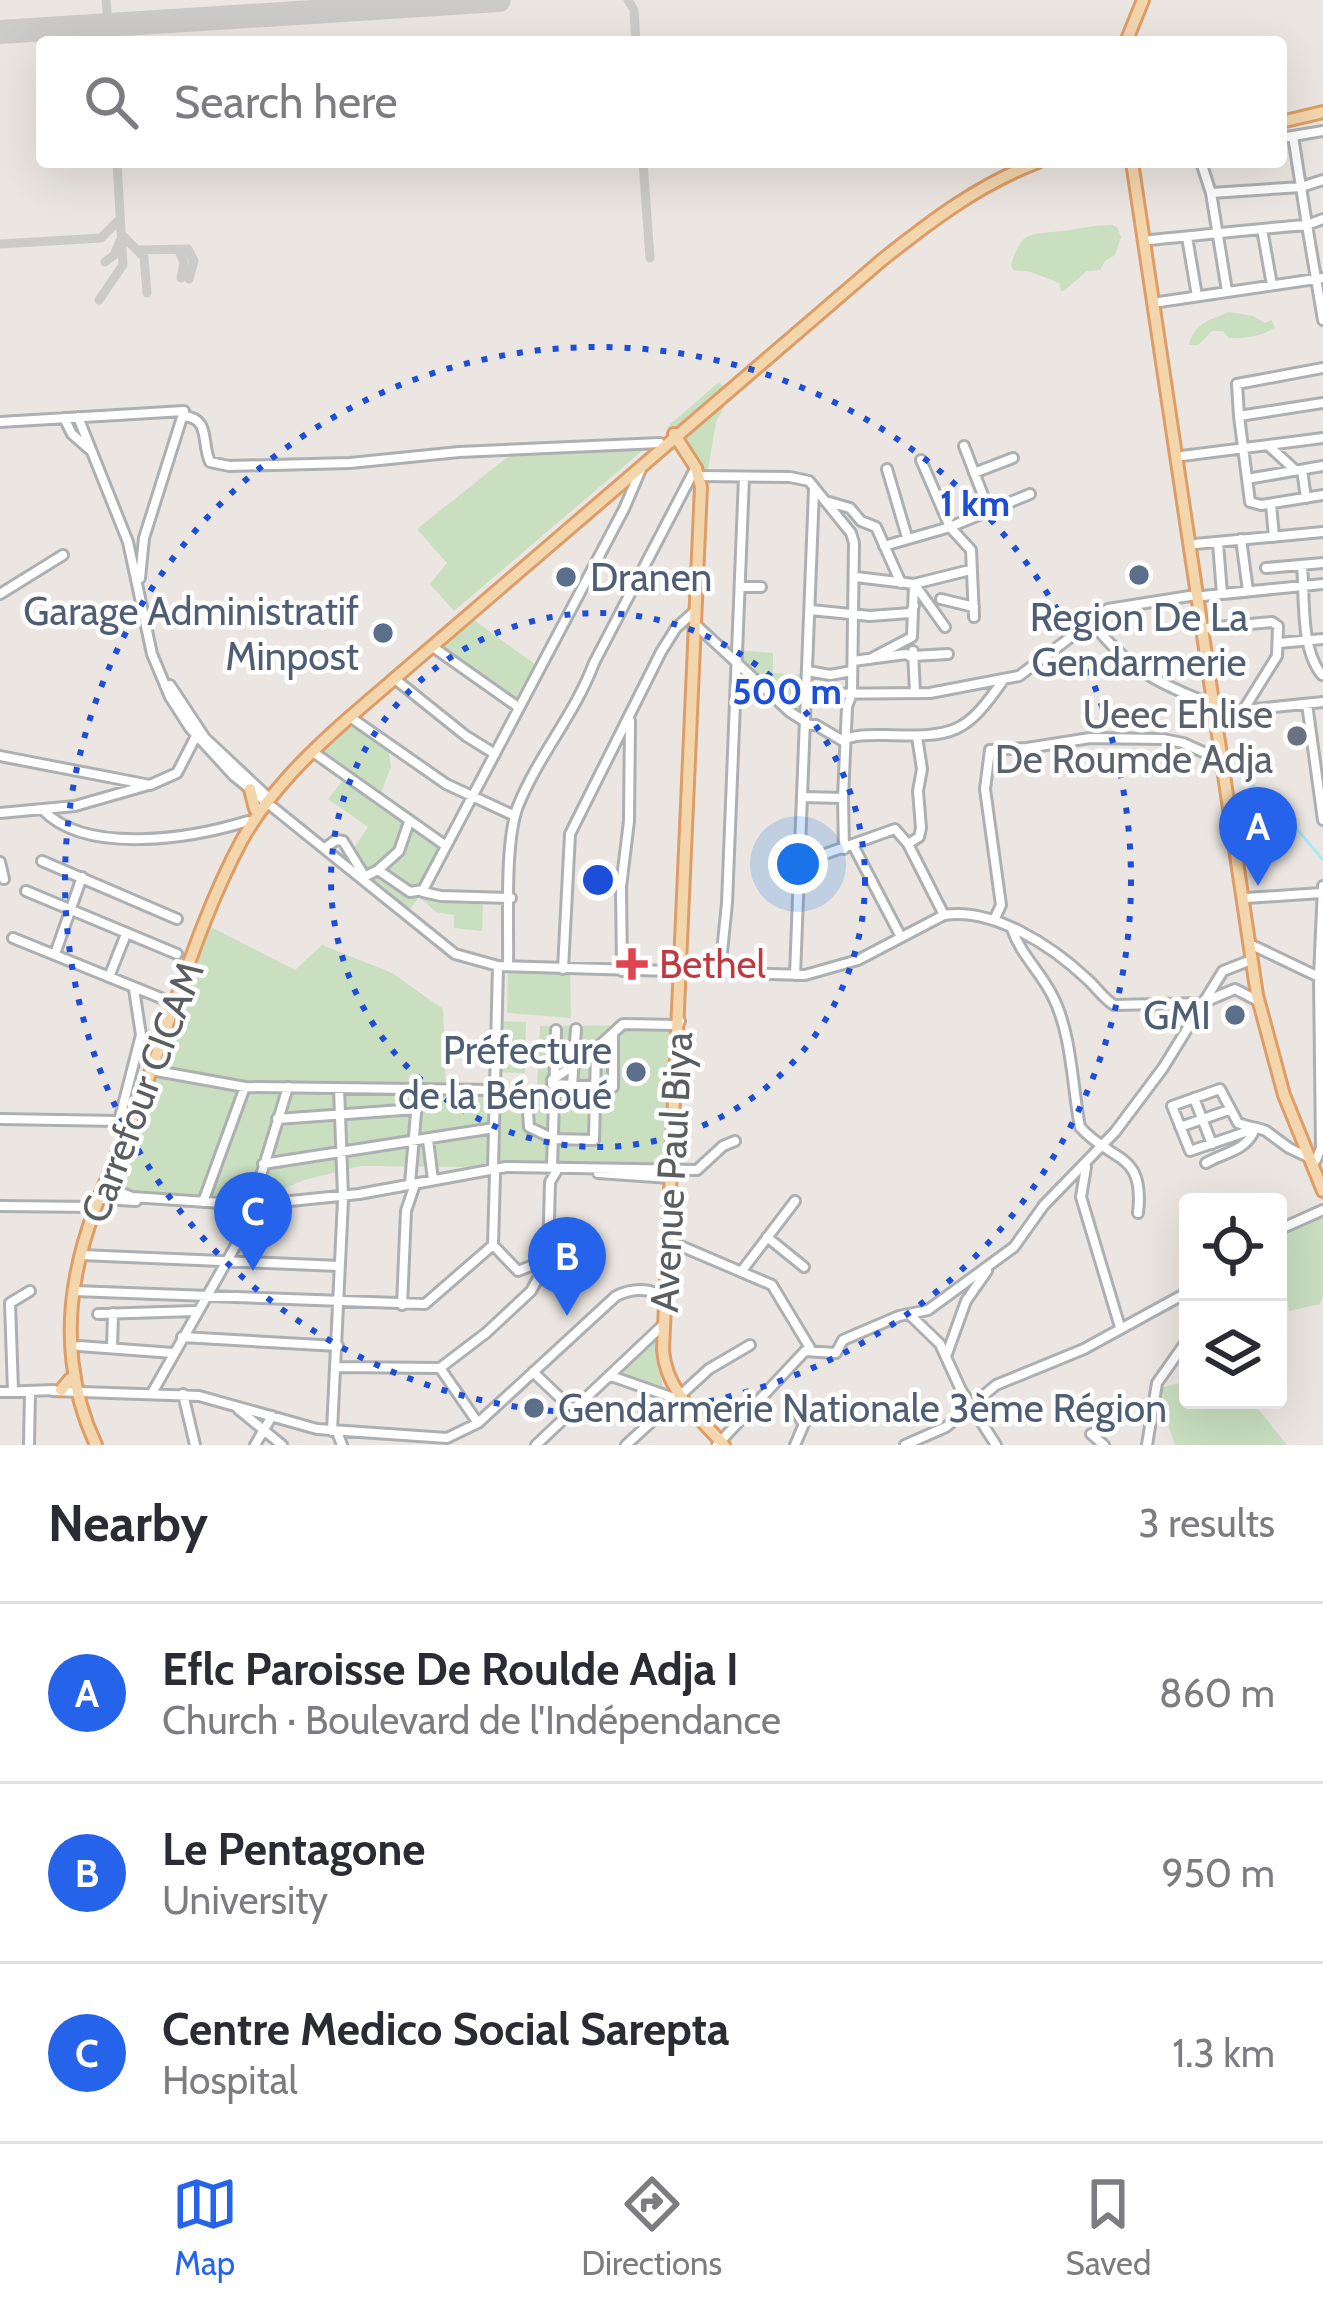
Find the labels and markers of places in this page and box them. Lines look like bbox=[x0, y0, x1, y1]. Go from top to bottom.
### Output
place label: Dranen bbox=[590, 553, 712, 601]
marker: Region De La Gendarmerie bbox=[1126, 562, 1152, 588]
marker: Dranen bbox=[553, 564, 579, 590]
place label: Garage Administratif Minpost bbox=[23, 587, 359, 680]
place label: Region De La Gendarmerie bbox=[1030, 593, 1248, 686]
marker: Garage Administratif Minpost bbox=[370, 620, 396, 646]
place label: Ueec Ehlise De Roumde Adja bbox=[995, 690, 1273, 783]
marker: Ueec Ehlise De Roumde Adja bbox=[1284, 723, 1310, 749]
pin: A bbox=[1219, 787, 1297, 886]
centre of rings bbox=[577, 859, 619, 901]
place label: Bethel bbox=[659, 940, 766, 988]
marker: Bethel bbox=[616, 948, 648, 980]
place label: GMI bbox=[1143, 991, 1211, 1039]
marker: GMI bbox=[1222, 1002, 1248, 1028]
place label: Préfecture de la Bénoué bbox=[398, 1026, 612, 1119]
marker: Préfecture de la Bénoué bbox=[623, 1059, 649, 1085]
pin: C bbox=[214, 1172, 292, 1271]
pin: B bbox=[528, 1217, 606, 1316]
place label: Gendarmerie Nationale 3ème Région bbox=[558, 1384, 1167, 1432]
marker: Gendarmerie Nationale 3ème Région bbox=[521, 1395, 547, 1421]

